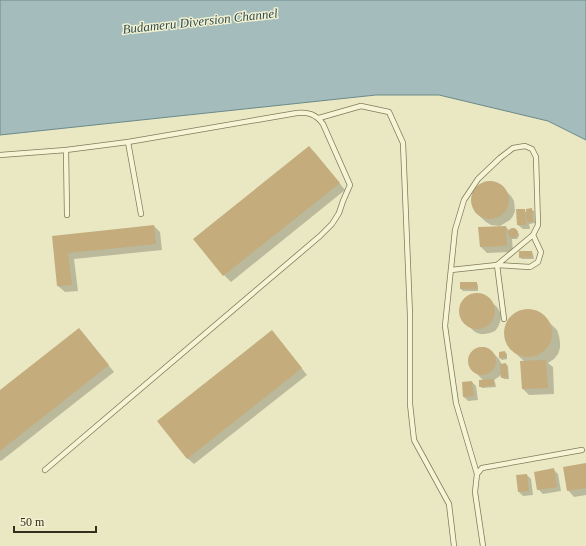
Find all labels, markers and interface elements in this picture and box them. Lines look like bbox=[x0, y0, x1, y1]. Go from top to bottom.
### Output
water label: Budameru Diversion Channel bbox=[122, 5, 279, 37]
scale bar bbox=[14, 508, 96, 534]
text: 50 m bbox=[20, 515, 45, 529]

